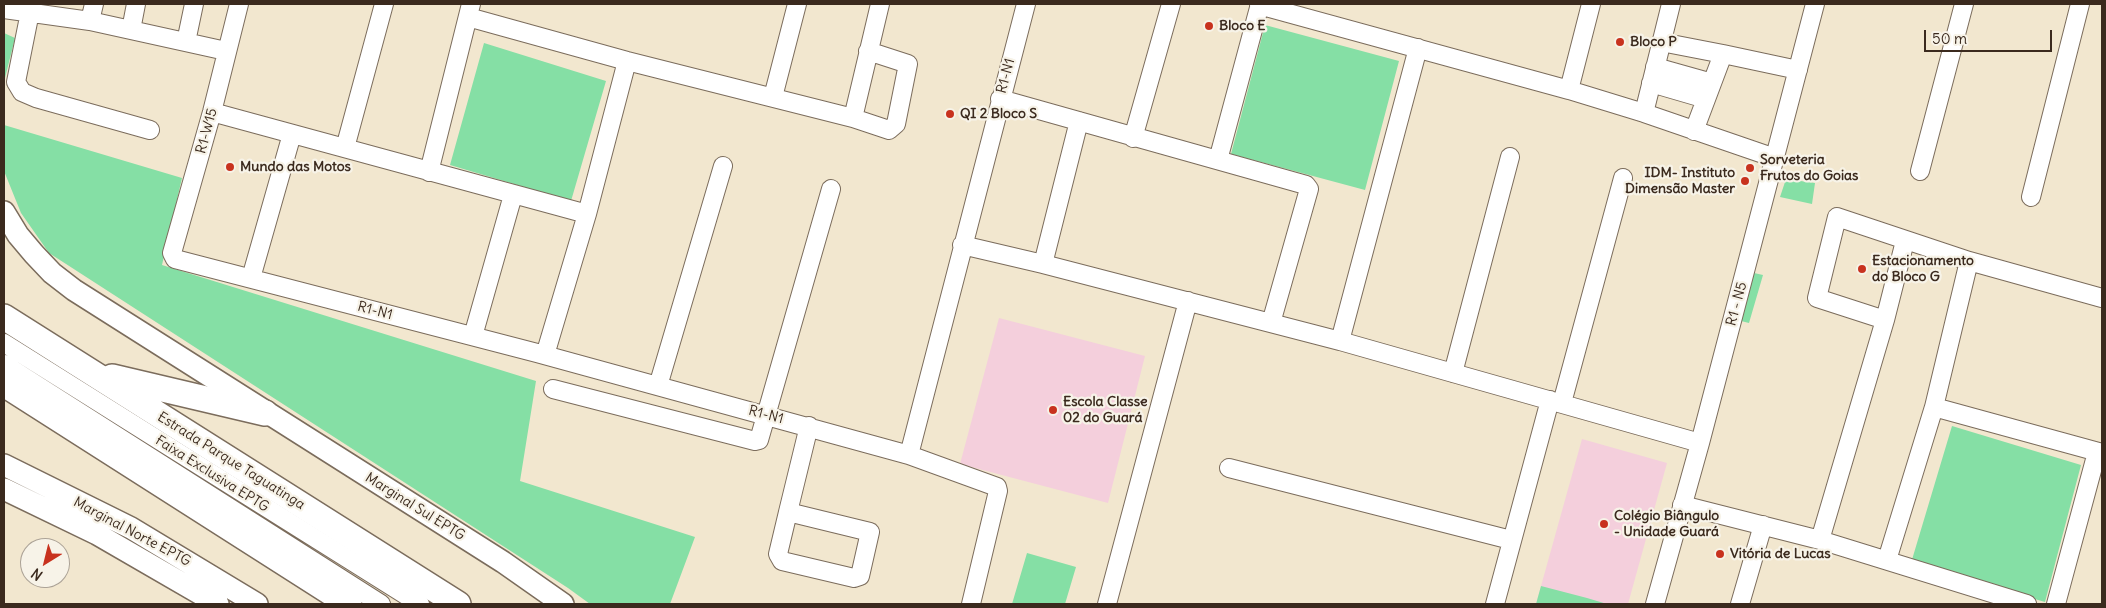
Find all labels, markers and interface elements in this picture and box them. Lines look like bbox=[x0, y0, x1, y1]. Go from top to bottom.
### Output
place label: Bloco E bbox=[1219, 18, 1266, 34]
marker: Bloco E bbox=[1203, 20, 1215, 32]
scale bar bbox=[1926, 20, 2054, 52]
text: 50 m bbox=[1932, 29, 1967, 48]
place label: Bloco P bbox=[1630, 34, 1677, 50]
marker: Bloco P bbox=[1614, 36, 1626, 48]
street label: R1-N1 bbox=[993, 57, 1019, 95]
street label: R1-W15 bbox=[193, 106, 221, 156]
place label: QI 2 Bloco S bbox=[960, 106, 1037, 122]
marker: QI 2 Bloco S bbox=[944, 108, 956, 120]
place label: Sorveteria Frutos do Goias bbox=[1760, 152, 1858, 184]
place label: Mundo das Motos bbox=[240, 159, 351, 175]
marker: Mundo das Motos bbox=[224, 161, 236, 173]
marker: Sorveteria Frutos do Goias bbox=[1744, 162, 1756, 174]
place label: IDM- Instituto Dimensão Master bbox=[1625, 165, 1735, 198]
marker: IDM- Instituto Dimensão Master bbox=[1739, 175, 1751, 187]
place label: Estacionamento do Bloco G bbox=[1872, 253, 1974, 286]
marker: Estacionamento do Bloco G bbox=[1856, 263, 1868, 275]
street label: R1 - N5 bbox=[1723, 280, 1751, 328]
street label: R1-N1 bbox=[356, 298, 394, 324]
place label: Escola Classe 02 do Guará bbox=[1063, 394, 1148, 427]
street label: R1-N1 bbox=[747, 402, 785, 428]
marker: Escola Classe 02 do Guará bbox=[1047, 404, 1059, 416]
street label: Estrada Parque Taguatinga bbox=[154, 409, 308, 513]
street label: Faixa Exclusiva EPTG bbox=[152, 432, 272, 516]
street label: Marginal Sul EPTG bbox=[362, 470, 468, 544]
street label: Marginal Norte EPTG bbox=[70, 494, 194, 570]
place label: Colégio Biângulo - Unidade Guará bbox=[1614, 508, 1719, 540]
marker: Colégio Biângulo - Unidade Guará bbox=[1598, 518, 1610, 530]
north arrow bbox=[20, 538, 70, 588]
place label: Vitória de Lucas bbox=[1730, 546, 1831, 562]
marker: Vitória de Lucas bbox=[1714, 548, 1726, 560]
text: N bbox=[28, 564, 46, 584]

